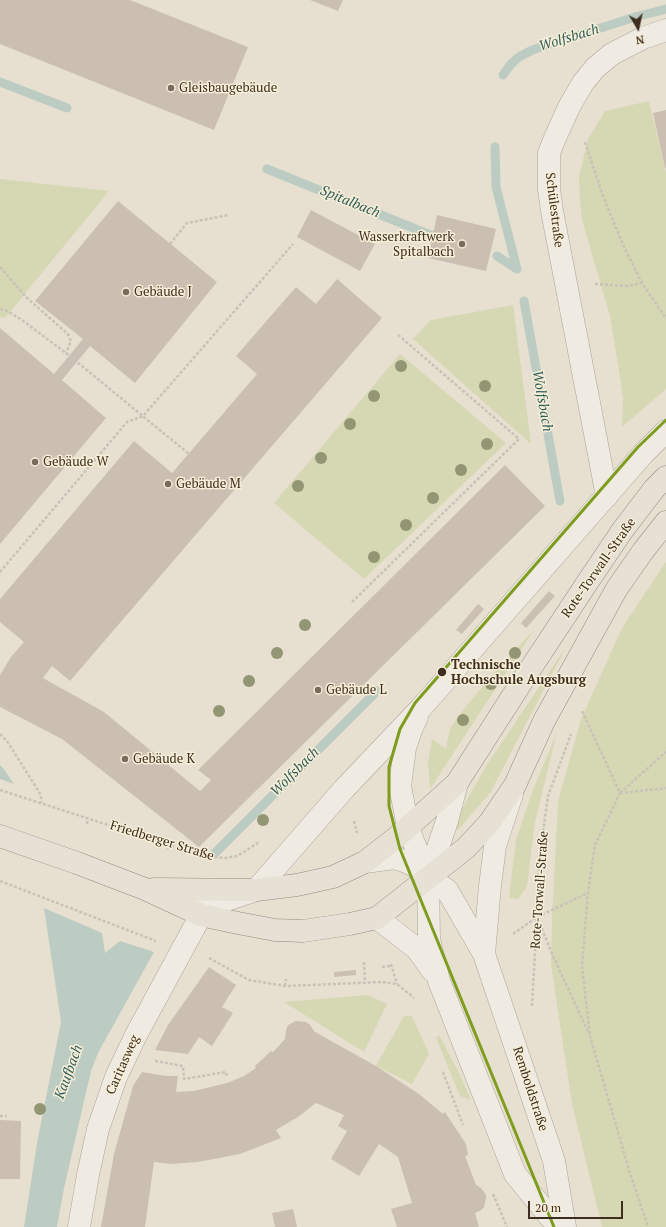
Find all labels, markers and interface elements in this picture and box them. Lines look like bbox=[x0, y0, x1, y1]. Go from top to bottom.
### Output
north arrow bbox=[618, 8, 658, 48]
water label: Wolfsbach bbox=[537, 21, 601, 55]
text: N bbox=[635, 32, 645, 47]
place label: Gleisbaugebäude bbox=[179, 80, 277, 96]
marker: Gleisbaugebäude bbox=[166, 83, 176, 93]
street label: Schülestraße bbox=[542, 172, 566, 248]
water label: Spitalbach bbox=[317, 182, 383, 222]
place label: Wasserkraftwerk Spitalbach bbox=[358, 229, 454, 260]
marker: Wasserkraftwerk Spitalbach bbox=[457, 239, 467, 249]
place label: Gebäude J bbox=[134, 284, 192, 300]
marker: Gebäude J bbox=[121, 287, 131, 297]
water label: Wolfsbach bbox=[528, 369, 556, 433]
place label: Gebäude W bbox=[43, 454, 109, 470]
marker: Gebäude W bbox=[30, 457, 40, 467]
place label: Gebäude M bbox=[176, 476, 241, 492]
marker: Gebäude M bbox=[163, 479, 173, 489]
street label: Rote-Torwall-Straße bbox=[559, 515, 639, 621]
place label: Technische Hochschule Augsburg bbox=[451, 657, 586, 688]
marker: Technische Hochschule Augsburg bbox=[436, 666, 448, 678]
place label: Gebäude L bbox=[326, 682, 387, 698]
marker: Gebäude L bbox=[313, 685, 323, 695]
water label: Wolfsbach bbox=[267, 744, 323, 800]
place label: Gebäude K bbox=[133, 751, 195, 767]
marker: Gebäude K bbox=[120, 754, 130, 764]
street label: Friedberger Straße bbox=[108, 818, 216, 864]
street label: Rote-Torwall-Straße bbox=[528, 830, 552, 950]
street label: Caritasweg bbox=[103, 1033, 143, 1097]
water label: Kaufbach bbox=[51, 1043, 87, 1101]
street label: Remboldstraße bbox=[509, 1045, 551, 1133]
scale bar bbox=[530, 1193, 625, 1219]
text: 20 m bbox=[535, 1200, 561, 1215]

